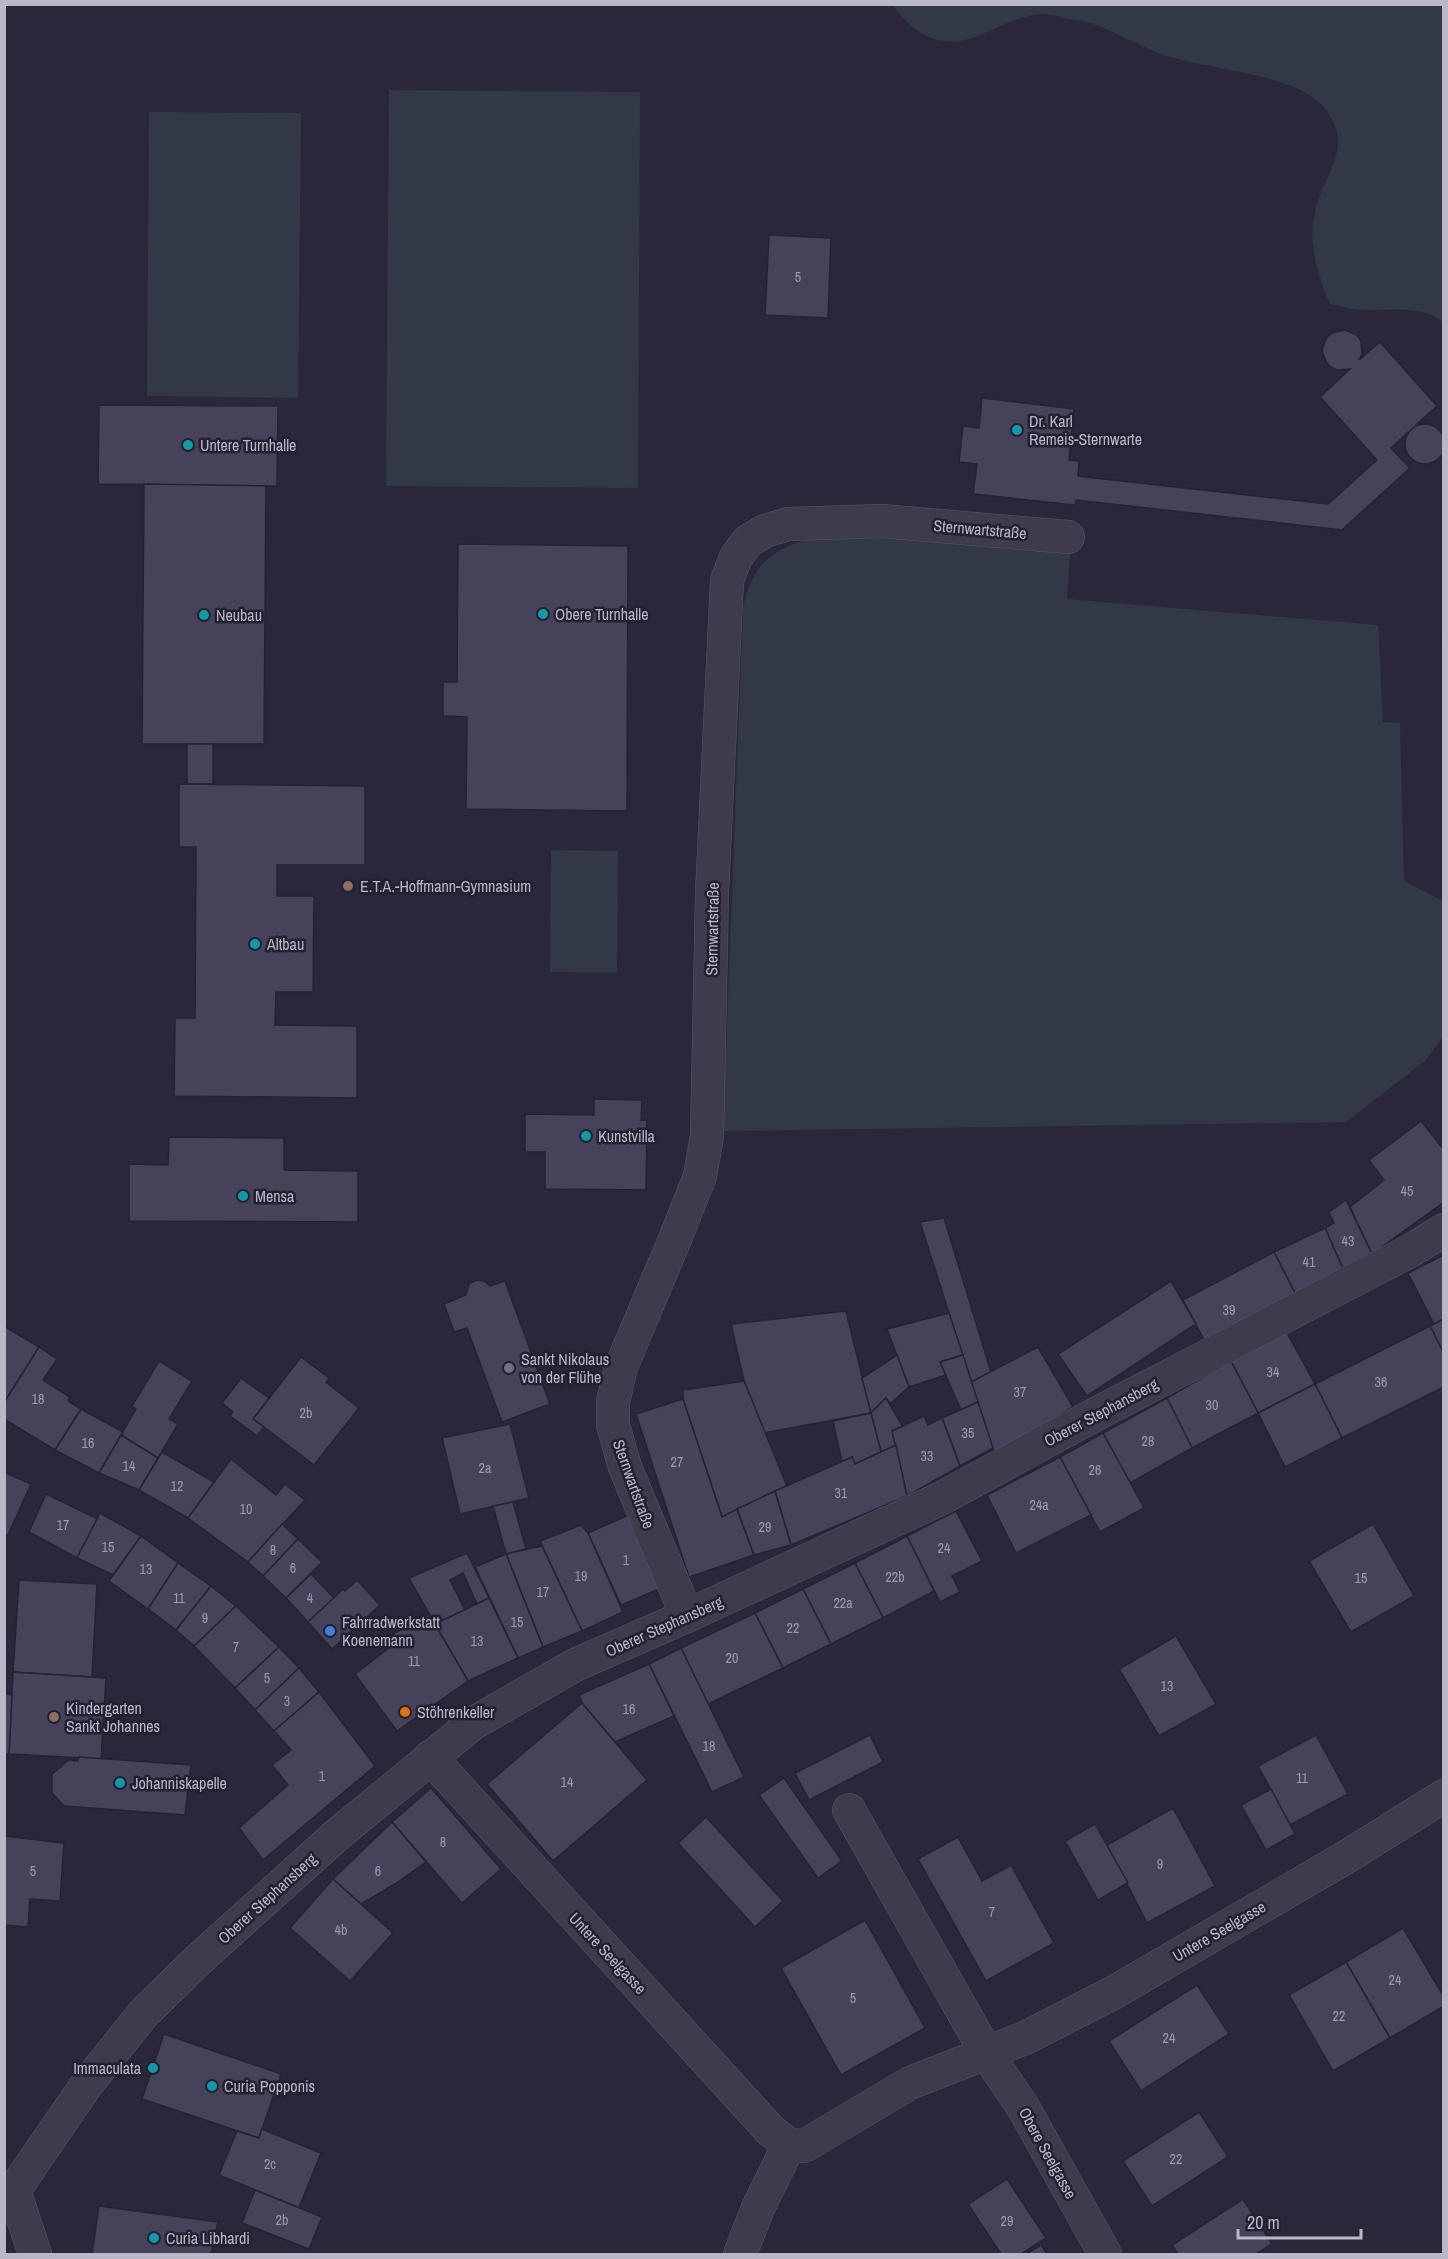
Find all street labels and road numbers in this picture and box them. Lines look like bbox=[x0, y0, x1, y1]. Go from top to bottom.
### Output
street label: Sternwartstraße bbox=[933, 514, 1027, 544]
street label: Sternwartstraße bbox=[700, 882, 724, 976]
street label: Oberer Stephansberg bbox=[1040, 1372, 1162, 1451]
street label: Sternwartstraße bbox=[608, 1436, 660, 1532]
street label: Oberer Stephansberg bbox=[602, 1590, 727, 1662]
street label: Oberer Stephansberg bbox=[213, 1847, 322, 1948]
street label: Untere Seelgasse bbox=[1168, 1895, 1270, 1967]
street label: Untere Seelgasse bbox=[564, 1907, 652, 1999]
street label: Obere Seelgasse bbox=[1014, 2103, 1082, 2203]

